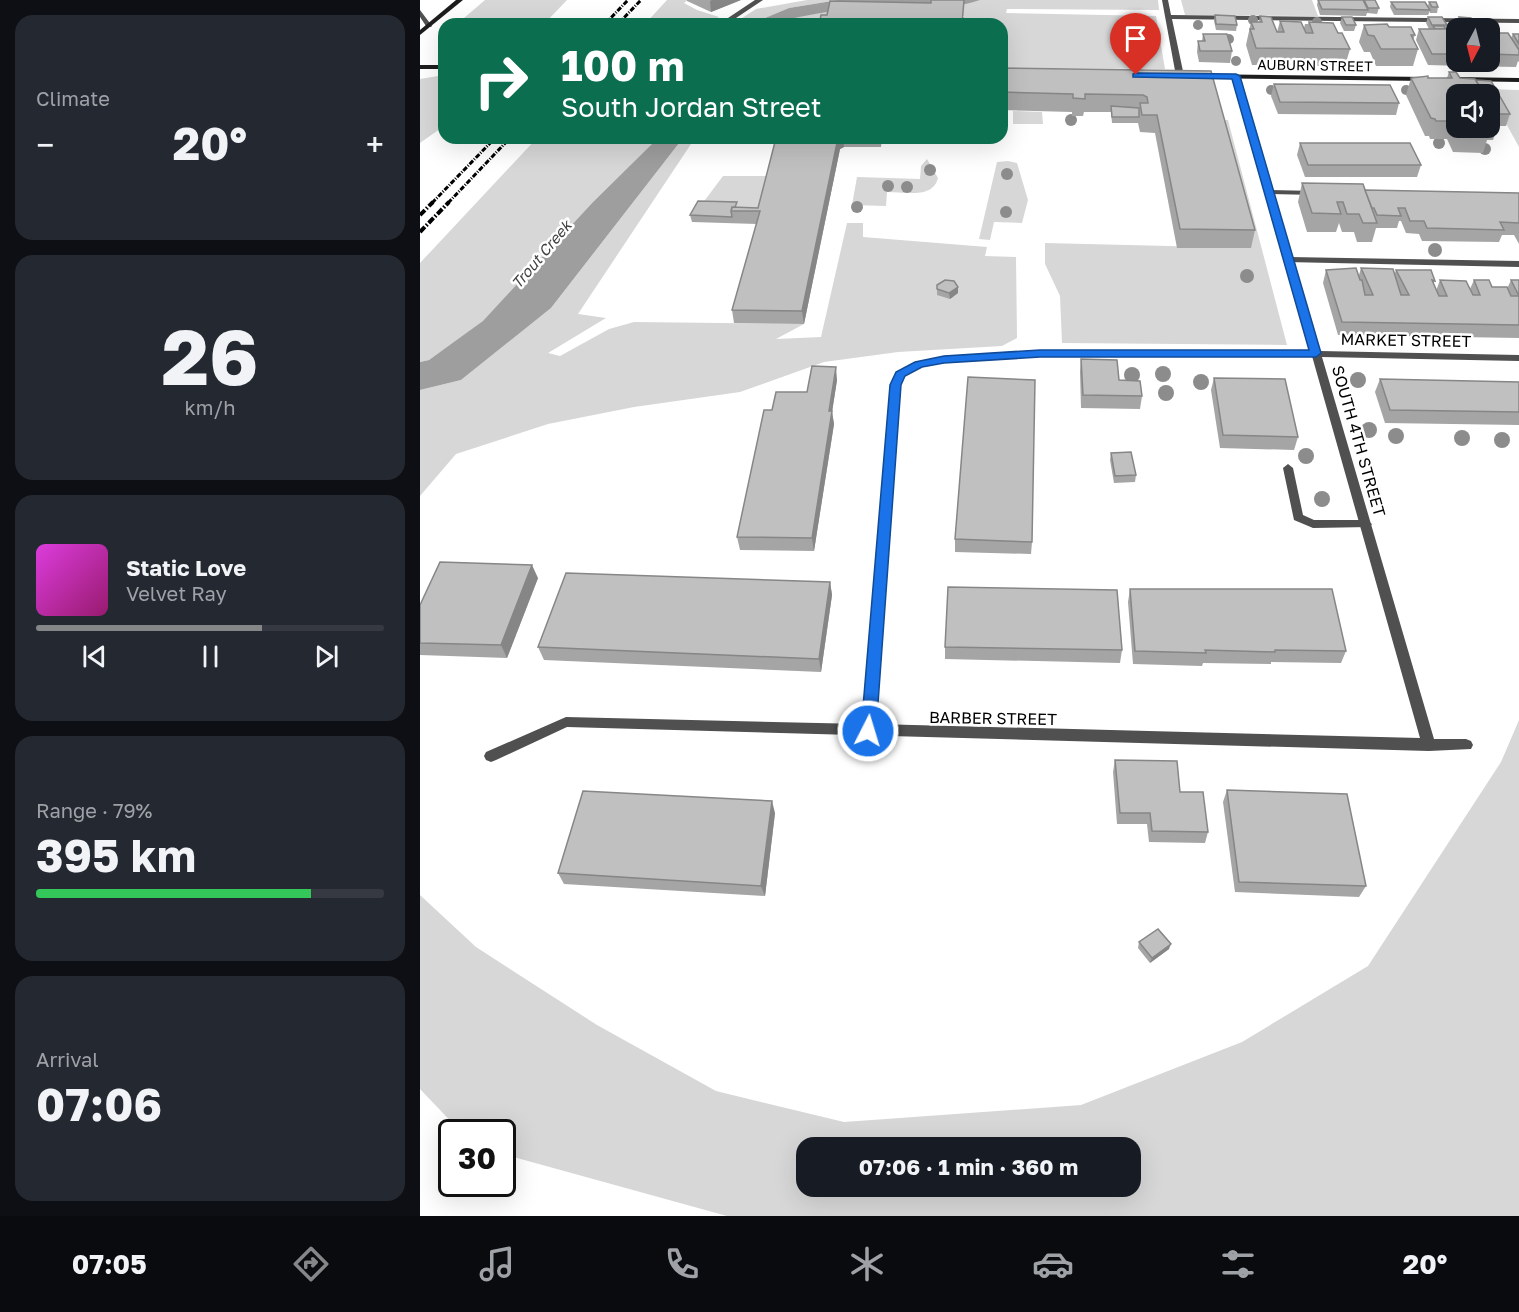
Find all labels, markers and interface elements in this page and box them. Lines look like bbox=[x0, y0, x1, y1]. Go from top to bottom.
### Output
pin bbox=[1110, 13, 1161, 75]
north arrow bbox=[1446, 18, 1500, 72]
map controls bbox=[1446, 18, 1500, 138]
icon: arrive bbox=[1119, 22, 1152, 55]
text: 100 m bbox=[561, 40, 684, 90]
icon: right bbox=[462, 42, 540, 120]
street label: AUBURN STREET bbox=[1257, 55, 1373, 75]
button: sound bbox=[1446, 84, 1500, 138]
text: Climate bbox=[36, 86, 110, 110]
text: South Jordan Street bbox=[561, 91, 822, 123]
text: 20° bbox=[173, 116, 247, 170]
text: − bbox=[36, 125, 54, 164]
text: + bbox=[366, 125, 384, 164]
water label: Trout Creek bbox=[507, 215, 576, 292]
text: 26 bbox=[161, 309, 259, 402]
street label: MARKET STREET bbox=[1340, 329, 1472, 351]
street label: SOUTH 4TH STREET bbox=[1328, 363, 1390, 519]
text: km/h bbox=[185, 395, 235, 419]
text: Static Love bbox=[126, 554, 246, 581]
text: Velvet Ray bbox=[126, 581, 227, 605]
icon: previous bbox=[78, 640, 111, 673]
icon: pause bbox=[194, 640, 227, 673]
icon: next bbox=[310, 640, 343, 673]
position arrow bbox=[836, 699, 900, 763]
street label: BARBER STREET bbox=[929, 707, 1057, 729]
text: Range · 79% bbox=[36, 798, 152, 822]
text: 395 km bbox=[36, 828, 196, 882]
text: Arrival bbox=[36, 1047, 99, 1071]
text: 07:06 bbox=[36, 1077, 162, 1131]
speed limit sign: 30 bbox=[438, 1119, 516, 1197]
text: 07:06 · 1 min · 360 m bbox=[859, 1153, 1078, 1180]
icon: directions bbox=[290, 1243, 332, 1285]
icon: music bbox=[476, 1243, 518, 1285]
icon: phone bbox=[661, 1243, 703, 1285]
icon: climate bbox=[846, 1243, 888, 1285]
icon: car bbox=[1032, 1243, 1074, 1285]
icon: filters bbox=[1217, 1243, 1259, 1285]
text: 07:05 bbox=[72, 1248, 147, 1280]
text: 20° bbox=[1403, 1248, 1447, 1280]

